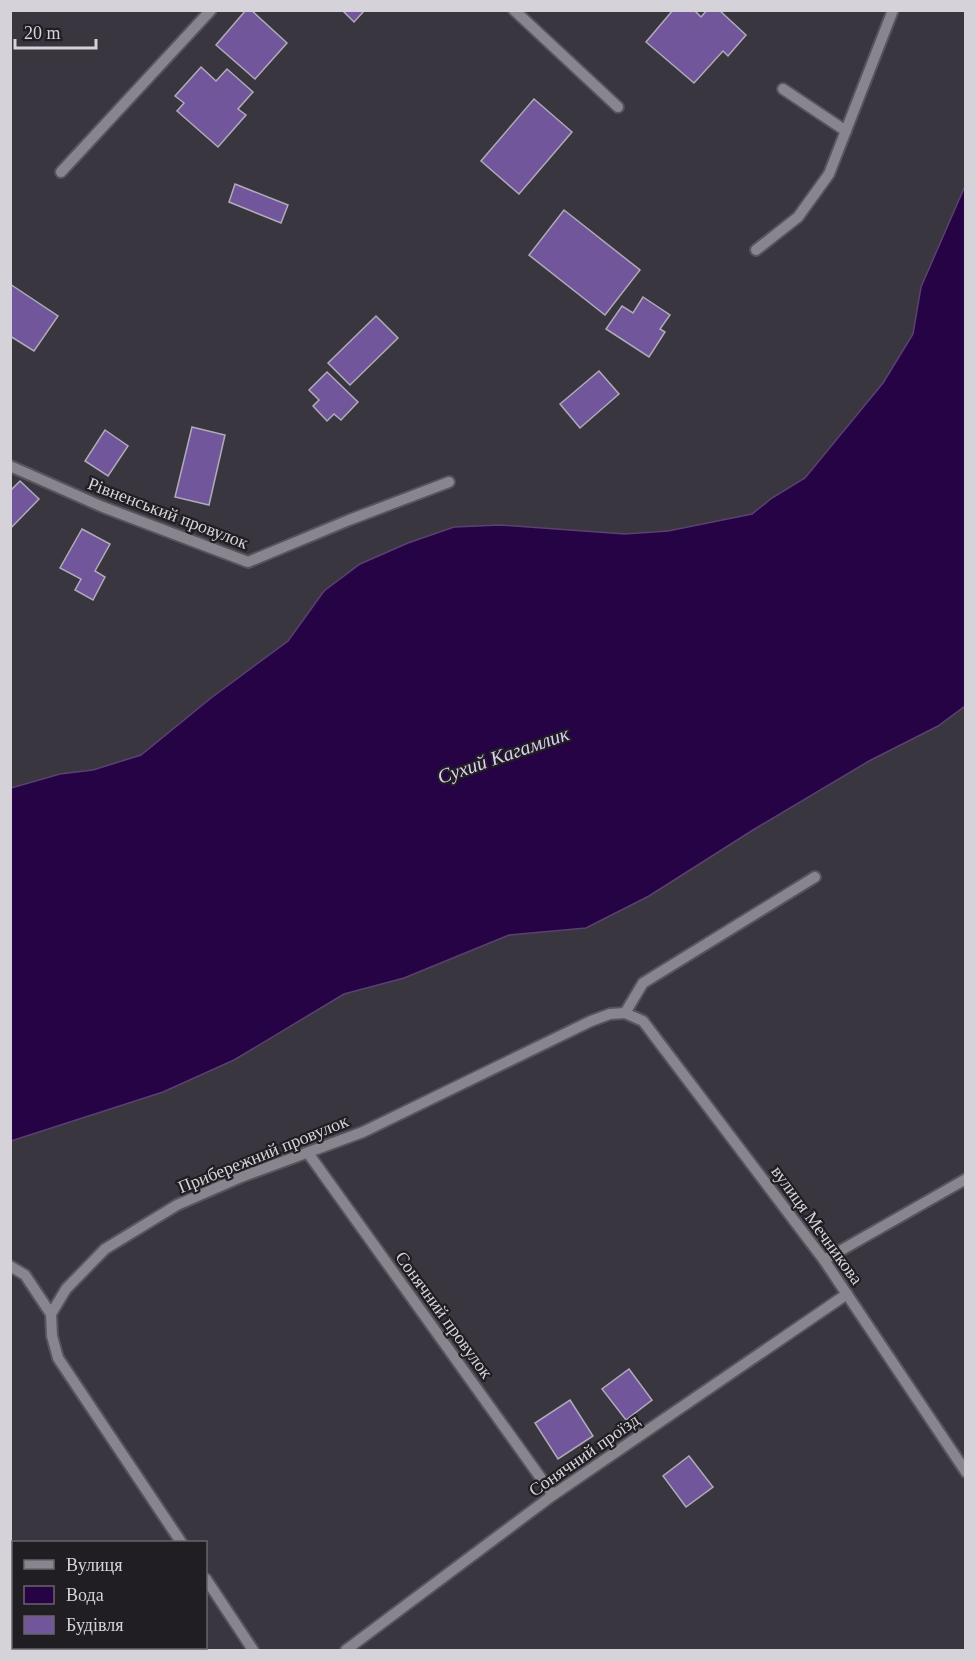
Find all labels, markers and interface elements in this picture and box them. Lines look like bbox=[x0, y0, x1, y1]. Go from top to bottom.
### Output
scale bar bbox=[15, 12, 96, 50]
text: 20 m bbox=[24, 23, 61, 43]
street label: Рівненський провулок bbox=[85, 473, 251, 553]
water label: Сухий Кагамлик bbox=[434, 722, 573, 789]
street label: Прибережний провулок bbox=[175, 1111, 351, 1197]
street label: вулиця Мечникова bbox=[767, 1162, 867, 1288]
street label: Сонячний провулок bbox=[391, 1248, 497, 1382]
street label: Сонячний проїзд bbox=[525, 1410, 643, 1500]
legend bbox=[12, 1541, 207, 1649]
text: Вулиця bbox=[66, 1555, 123, 1575]
text: Вода bbox=[66, 1585, 104, 1605]
text: Будівля bbox=[66, 1615, 123, 1635]

